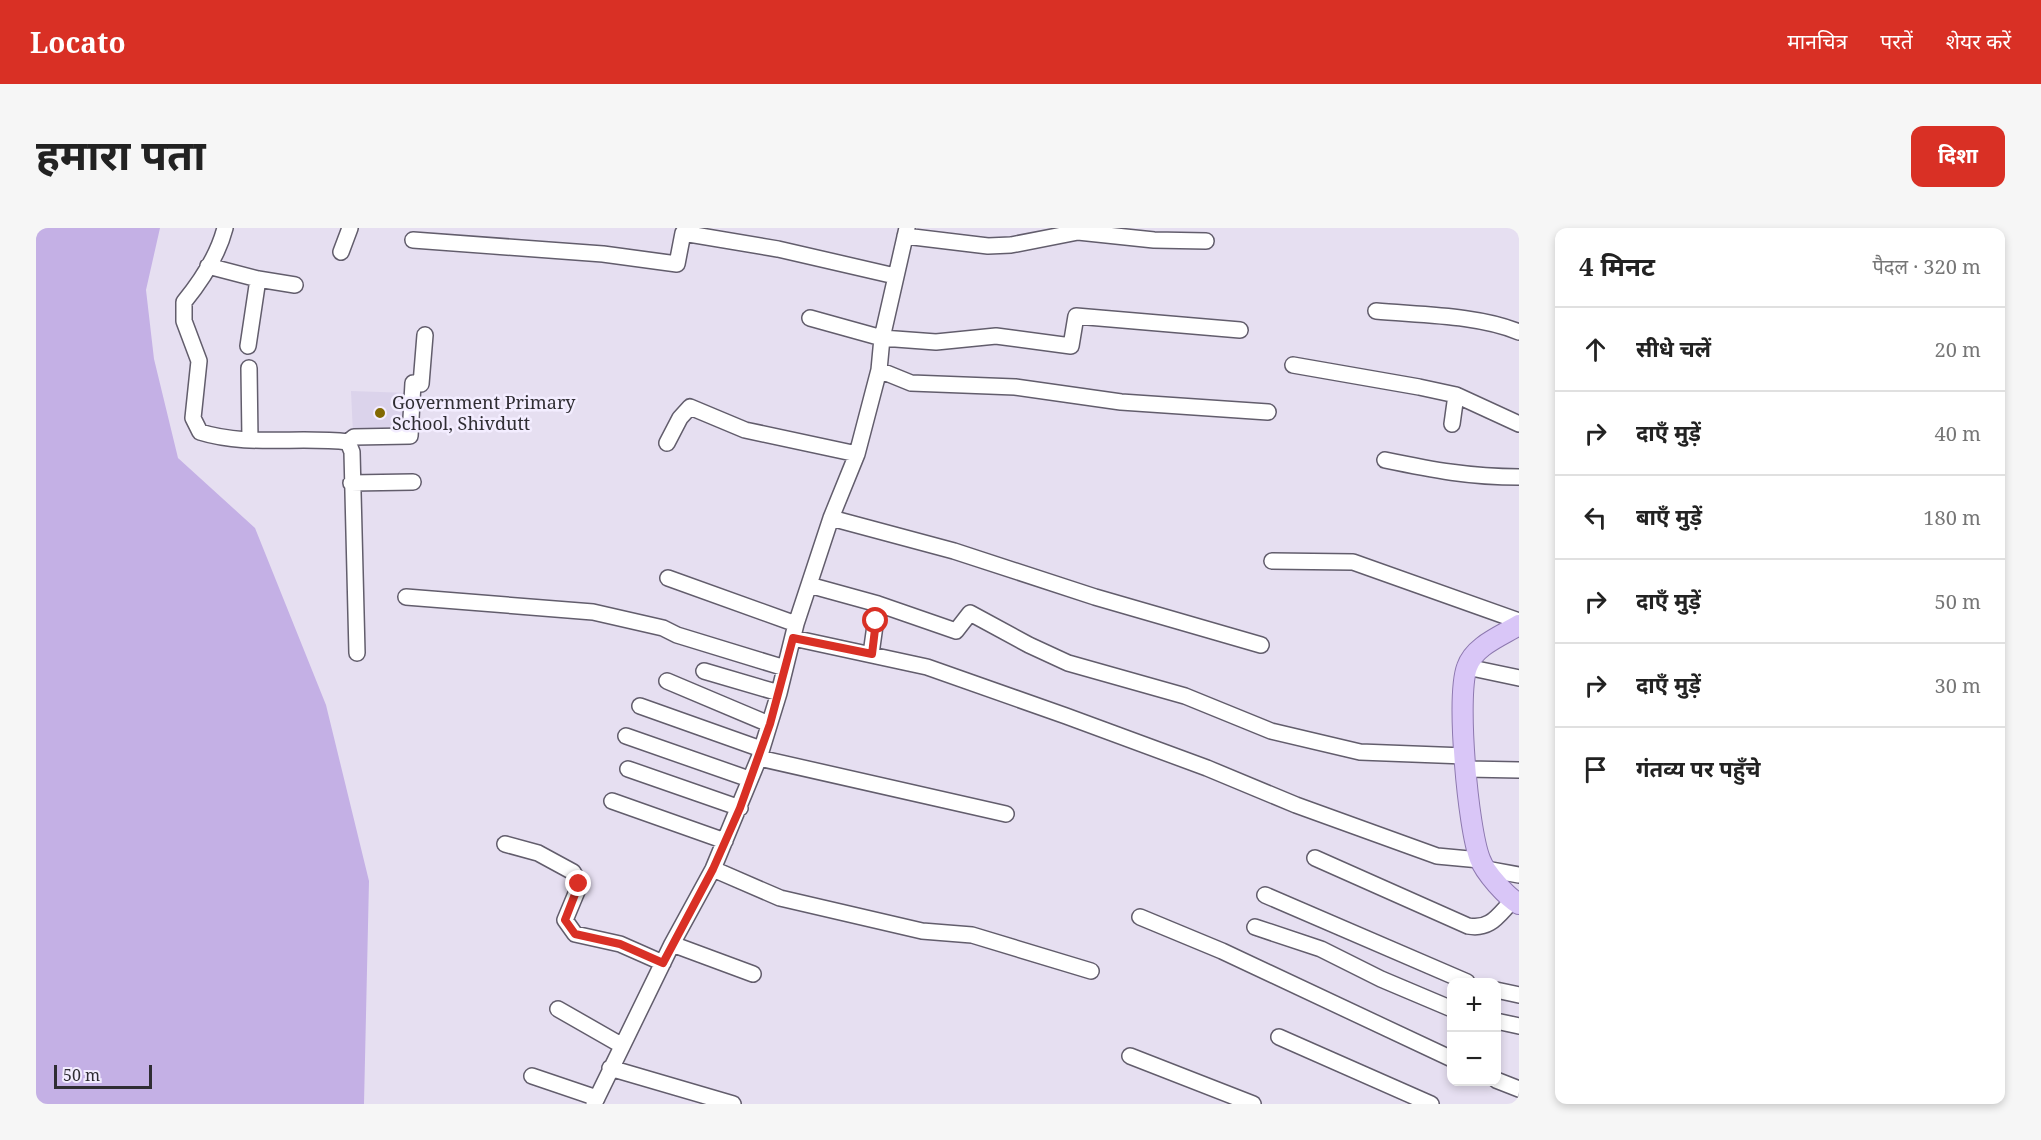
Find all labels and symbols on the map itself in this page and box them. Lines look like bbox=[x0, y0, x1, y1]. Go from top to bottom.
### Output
place label: Government Primary School, Shivdutt bbox=[392, 390, 576, 435]
marker: Government Primary School, Shivdutt bbox=[373, 406, 387, 420]
route start bbox=[862, 607, 888, 633]
route end bbox=[565, 870, 591, 896]
scale bar bbox=[54, 1062, 152, 1090]

